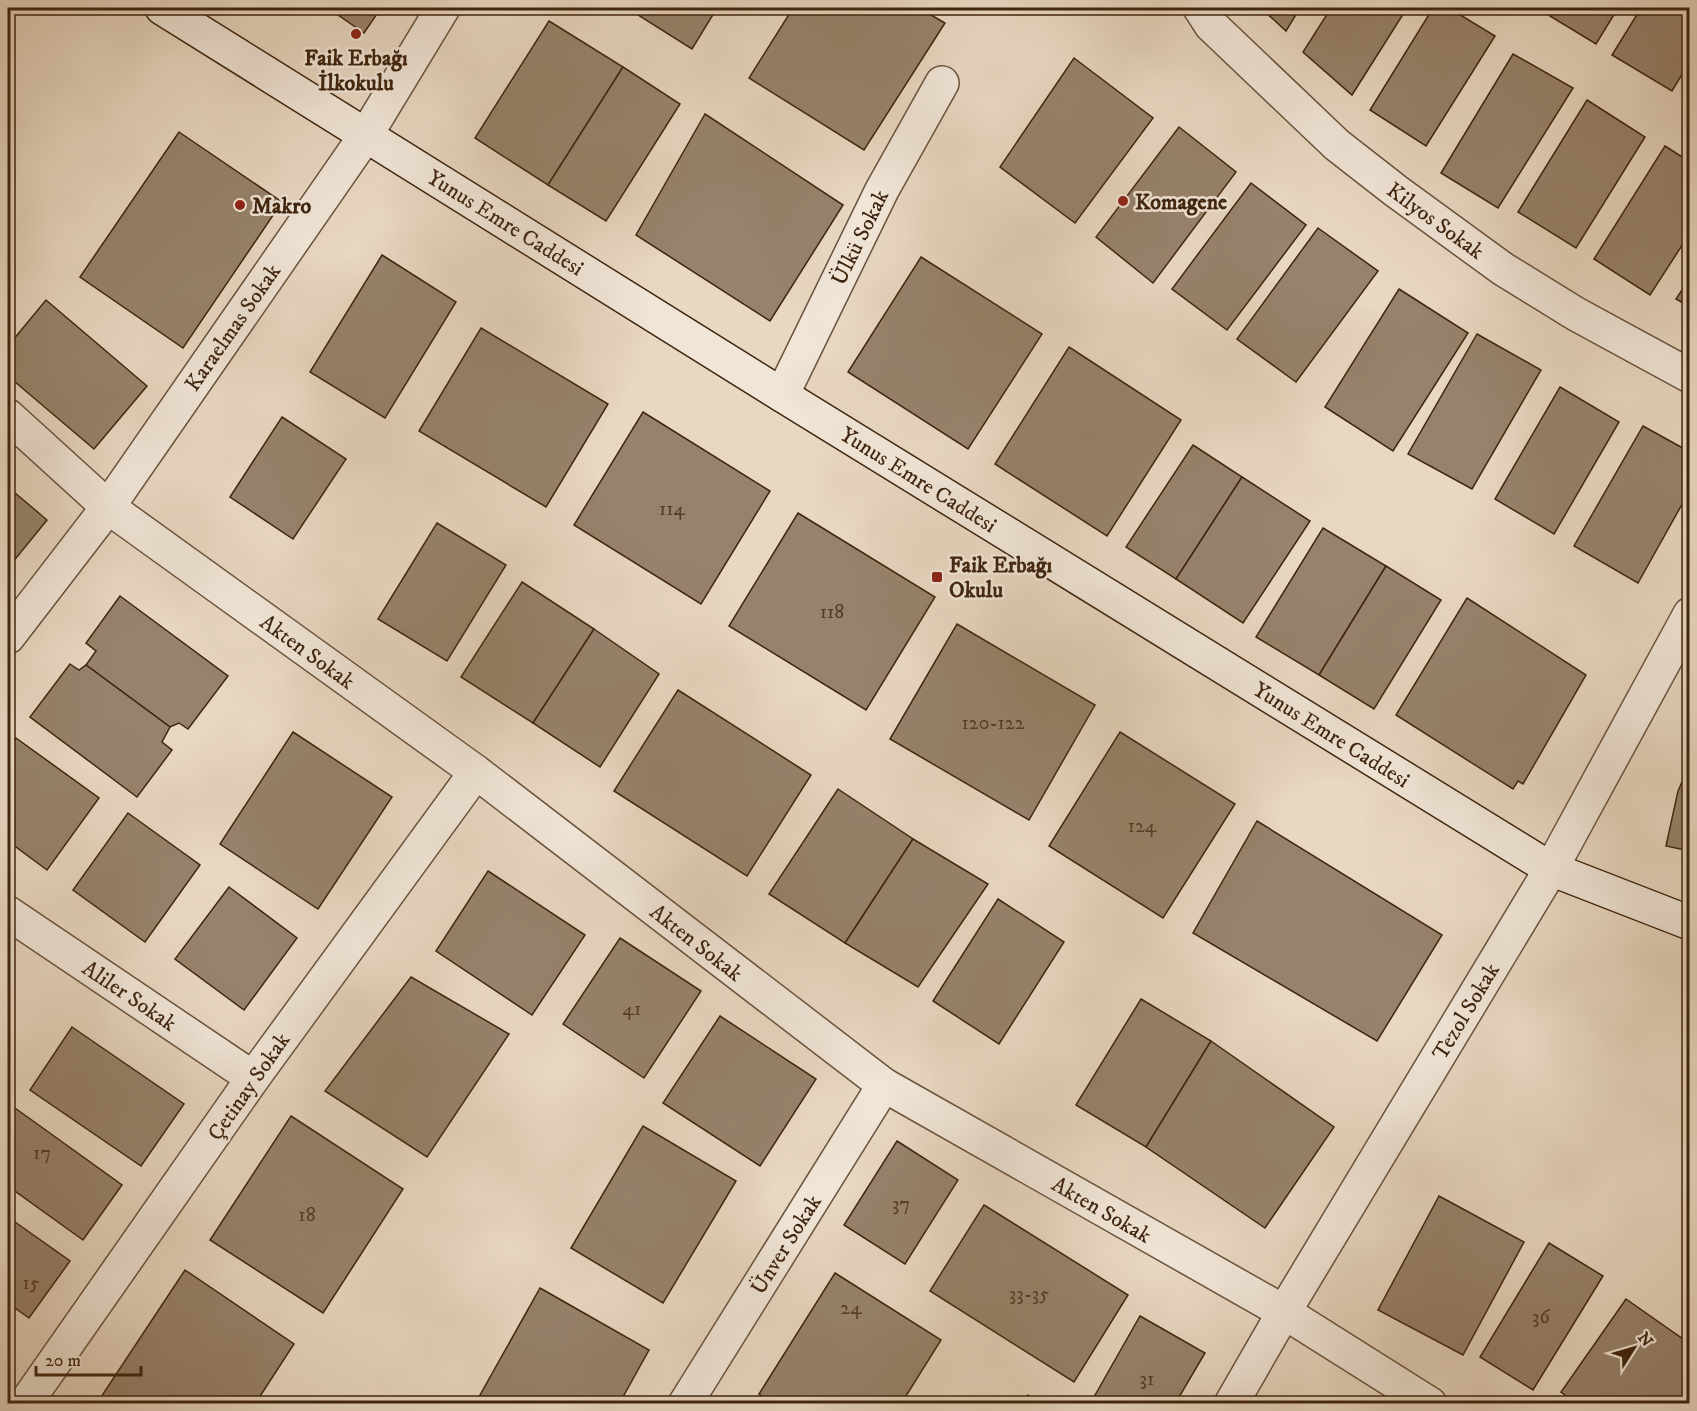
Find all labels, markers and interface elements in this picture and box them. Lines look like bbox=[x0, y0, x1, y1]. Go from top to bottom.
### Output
marker: Faik Erbağı İlkokulu bbox=[349, 27, 363, 41]
place label: Faik Erbağı İlkokulu bbox=[304, 45, 408, 97]
street label: Yunus Emre Caddesi bbox=[422, 164, 588, 282]
street label: Kilyos Sokak bbox=[1381, 177, 1489, 266]
street label: Ülkü Sokak bbox=[826, 185, 895, 290]
place label: Komagene bbox=[1135, 189, 1227, 216]
place label: Makro bbox=[252, 193, 312, 220]
marker: Komagene bbox=[1116, 194, 1130, 208]
marker: Makro bbox=[233, 198, 247, 212]
street label: Karaelmas Sokak bbox=[179, 259, 287, 397]
street label: Yunus Emre Caddesi bbox=[835, 421, 1001, 539]
house number: 114 bbox=[659, 497, 686, 522]
place label: Faik Erbağı Okulu bbox=[949, 552, 1053, 604]
marker: Faik Erbağı Okulu bbox=[930, 570, 944, 584]
house number: 118 bbox=[820, 600, 844, 625]
street label: Akten Sokak bbox=[254, 609, 360, 696]
street label: Yunus Emre Caddesi bbox=[1248, 676, 1414, 794]
house number: 120-122 bbox=[961, 711, 1025, 736]
house number: 124 bbox=[1128, 814, 1157, 839]
street label: Akten Sokak bbox=[644, 899, 748, 988]
street label: Aliler Sokak bbox=[77, 955, 182, 1038]
street label: Tezol Sokak bbox=[1427, 958, 1506, 1065]
house number: 41 bbox=[623, 997, 641, 1022]
street label: Çetinay Sokak bbox=[202, 1028, 296, 1146]
house number: 17 bbox=[33, 1141, 51, 1166]
street label: Akten Sokak bbox=[1047, 1171, 1156, 1250]
street label: Ünver Sokak bbox=[745, 1190, 828, 1300]
house number: 37 bbox=[892, 1192, 910, 1217]
house number: 18 bbox=[298, 1203, 316, 1228]
house number: 15 bbox=[22, 1271, 40, 1296]
house number: 33-35 bbox=[1009, 1282, 1049, 1307]
house number: 24 bbox=[840, 1296, 862, 1321]
house number: 36 bbox=[1532, 1305, 1551, 1330]
north arrow bbox=[1604, 1318, 1664, 1378]
text: N bbox=[1633, 1328, 1657, 1351]
scale bar bbox=[36, 1339, 141, 1377]
text: 20 m bbox=[45, 1350, 81, 1372]
house number: 31 bbox=[1140, 1367, 1154, 1392]

